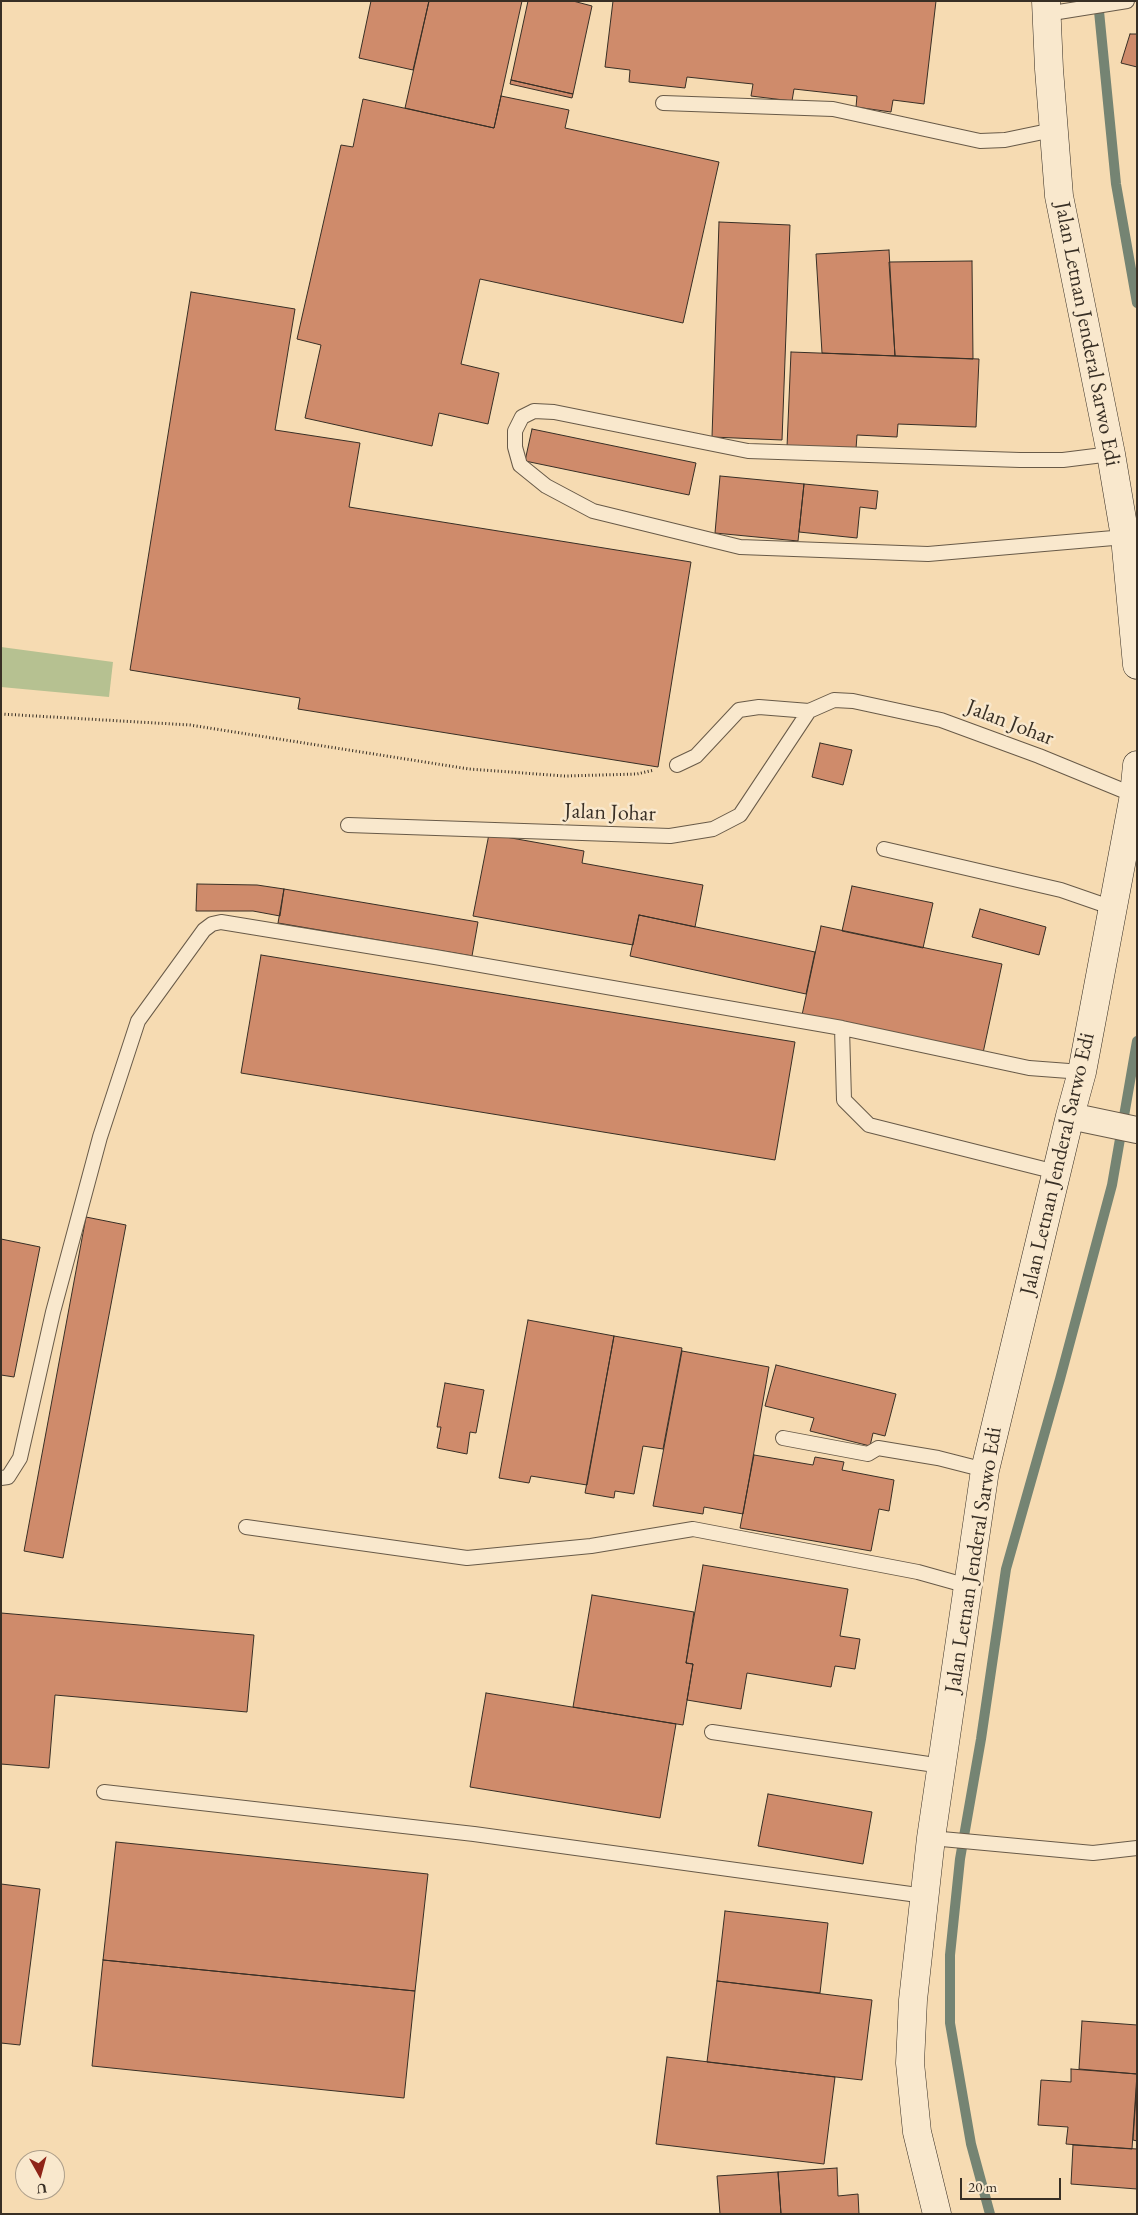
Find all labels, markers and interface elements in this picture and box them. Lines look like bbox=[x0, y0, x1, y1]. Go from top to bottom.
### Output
street label: Jalan Letnan Jenderal Sarwo Edi bbox=[1048, 200, 1126, 468]
street label: Jalan Johar bbox=[962, 694, 1058, 752]
street label: Jalan Johar bbox=[564, 798, 656, 828]
street label: Jalan Letnan Jenderal Sarwo Edi bbox=[1015, 1030, 1101, 1298]
street label: Jalan Letnan Jenderal Sarwo Edi bbox=[940, 1425, 1008, 1695]
north arrow bbox=[15, 2150, 65, 2200]
scale bar bbox=[963, 2168, 1064, 2200]
text: 20 m bbox=[968, 2177, 997, 2196]
text: U bbox=[35, 2179, 48, 2198]

